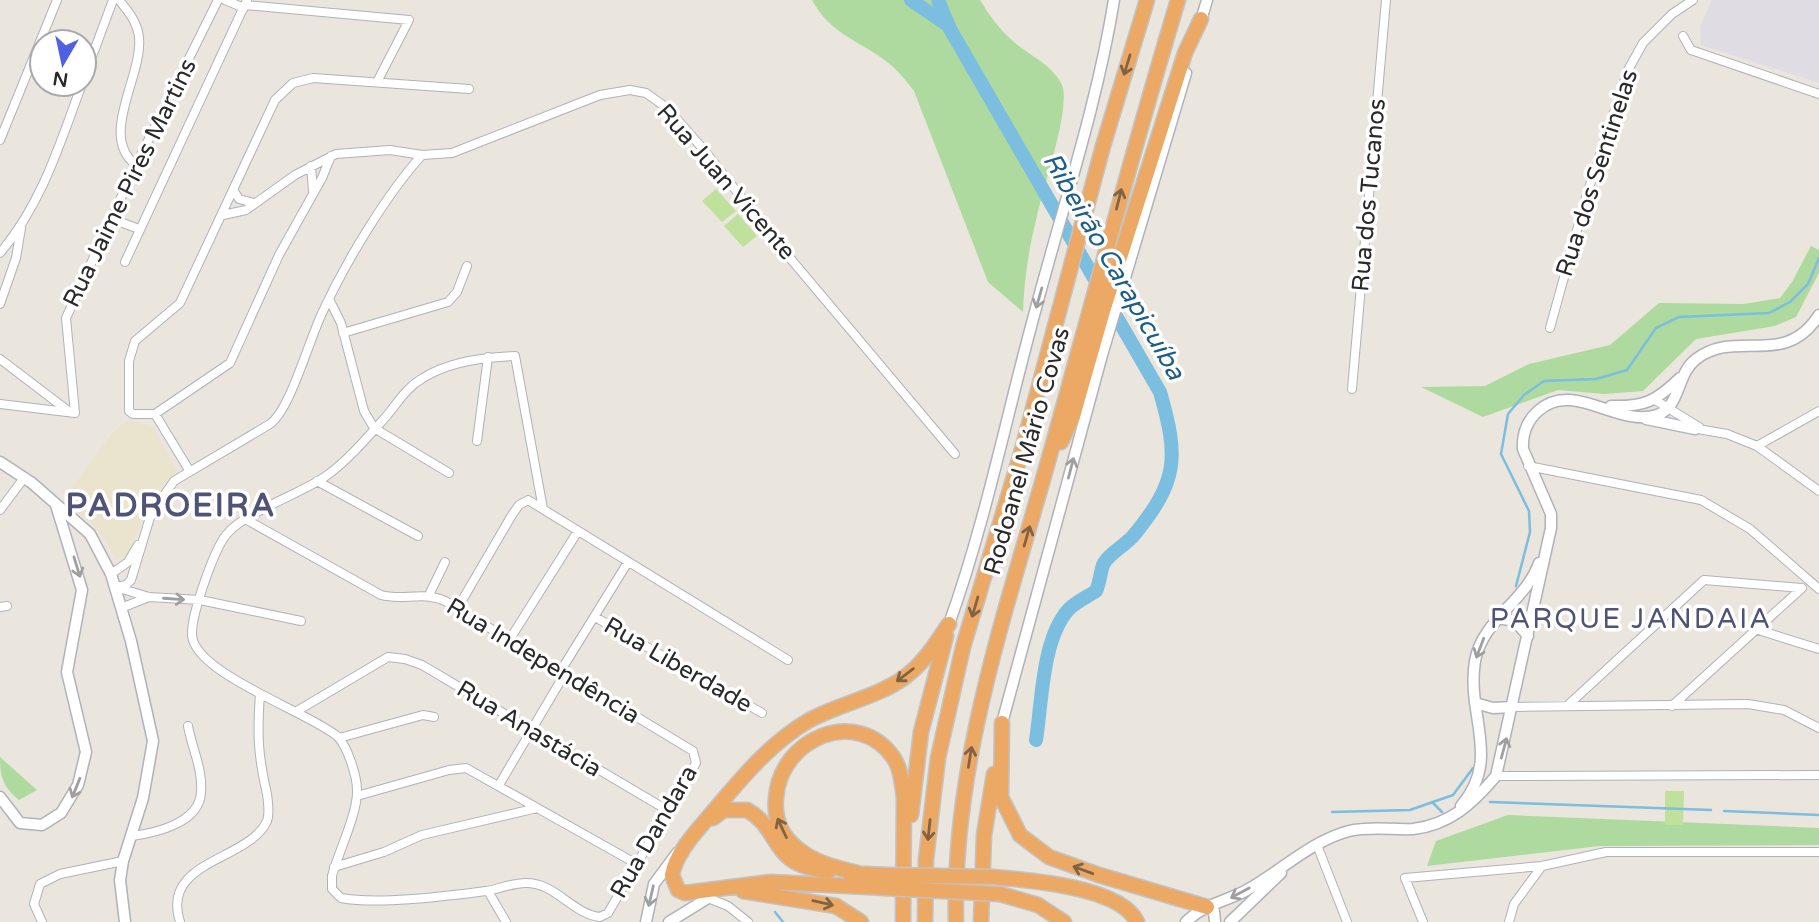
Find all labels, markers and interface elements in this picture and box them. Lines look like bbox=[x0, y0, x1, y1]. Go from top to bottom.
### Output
north arrow bbox=[28, 28, 98, 98]
street label: Rua Jaime Pires Martins bbox=[57, 54, 203, 312]
one-way arrow bbox=[1120, 54, 1133, 76]
street label: Rua dos Sentinelas bbox=[1550, 66, 1644, 280]
text: N bbox=[51, 67, 70, 91]
street label: Rua dos Tucanos bbox=[1346, 97, 1392, 293]
street label: Rua Juan Vicente bbox=[650, 98, 802, 266]
water label: Ribeirão Carapicuíba bbox=[1036, 147, 1192, 386]
one-way arrow bbox=[1113, 188, 1126, 210]
one-way arrow bbox=[1031, 286, 1044, 308]
street label: Rodoanel Mário Covas bbox=[978, 324, 1076, 578]
one-way arrow bbox=[1066, 457, 1079, 479]
district label: PADROEIRA bbox=[66, 487, 276, 525]
one-way arrow bbox=[1021, 526, 1034, 548]
one-way arrow bbox=[71, 556, 84, 578]
one-way arrow bbox=[163, 592, 186, 605]
street label: Rua Independência bbox=[441, 592, 645, 730]
one-way arrow bbox=[967, 596, 980, 618]
district label: PARQUE JANDAIA bbox=[1490, 602, 1772, 636]
street label: Rua Liberdade bbox=[599, 611, 757, 719]
one-way arrow bbox=[1472, 637, 1485, 658]
one-way arrow bbox=[896, 668, 915, 682]
street label: Rua Anastácia bbox=[451, 674, 607, 784]
one-way arrow bbox=[1498, 737, 1511, 760]
one-way arrow bbox=[964, 746, 977, 769]
street label: Rua Dandara bbox=[604, 760, 704, 904]
one-way arrow bbox=[69, 777, 82, 799]
one-way arrow bbox=[775, 817, 788, 838]
one-way arrow bbox=[922, 818, 935, 841]
one-way arrow bbox=[1073, 862, 1095, 875]
one-way arrow bbox=[644, 884, 657, 907]
one-way arrow bbox=[1230, 887, 1251, 900]
one-way arrow bbox=[811, 897, 834, 910]

